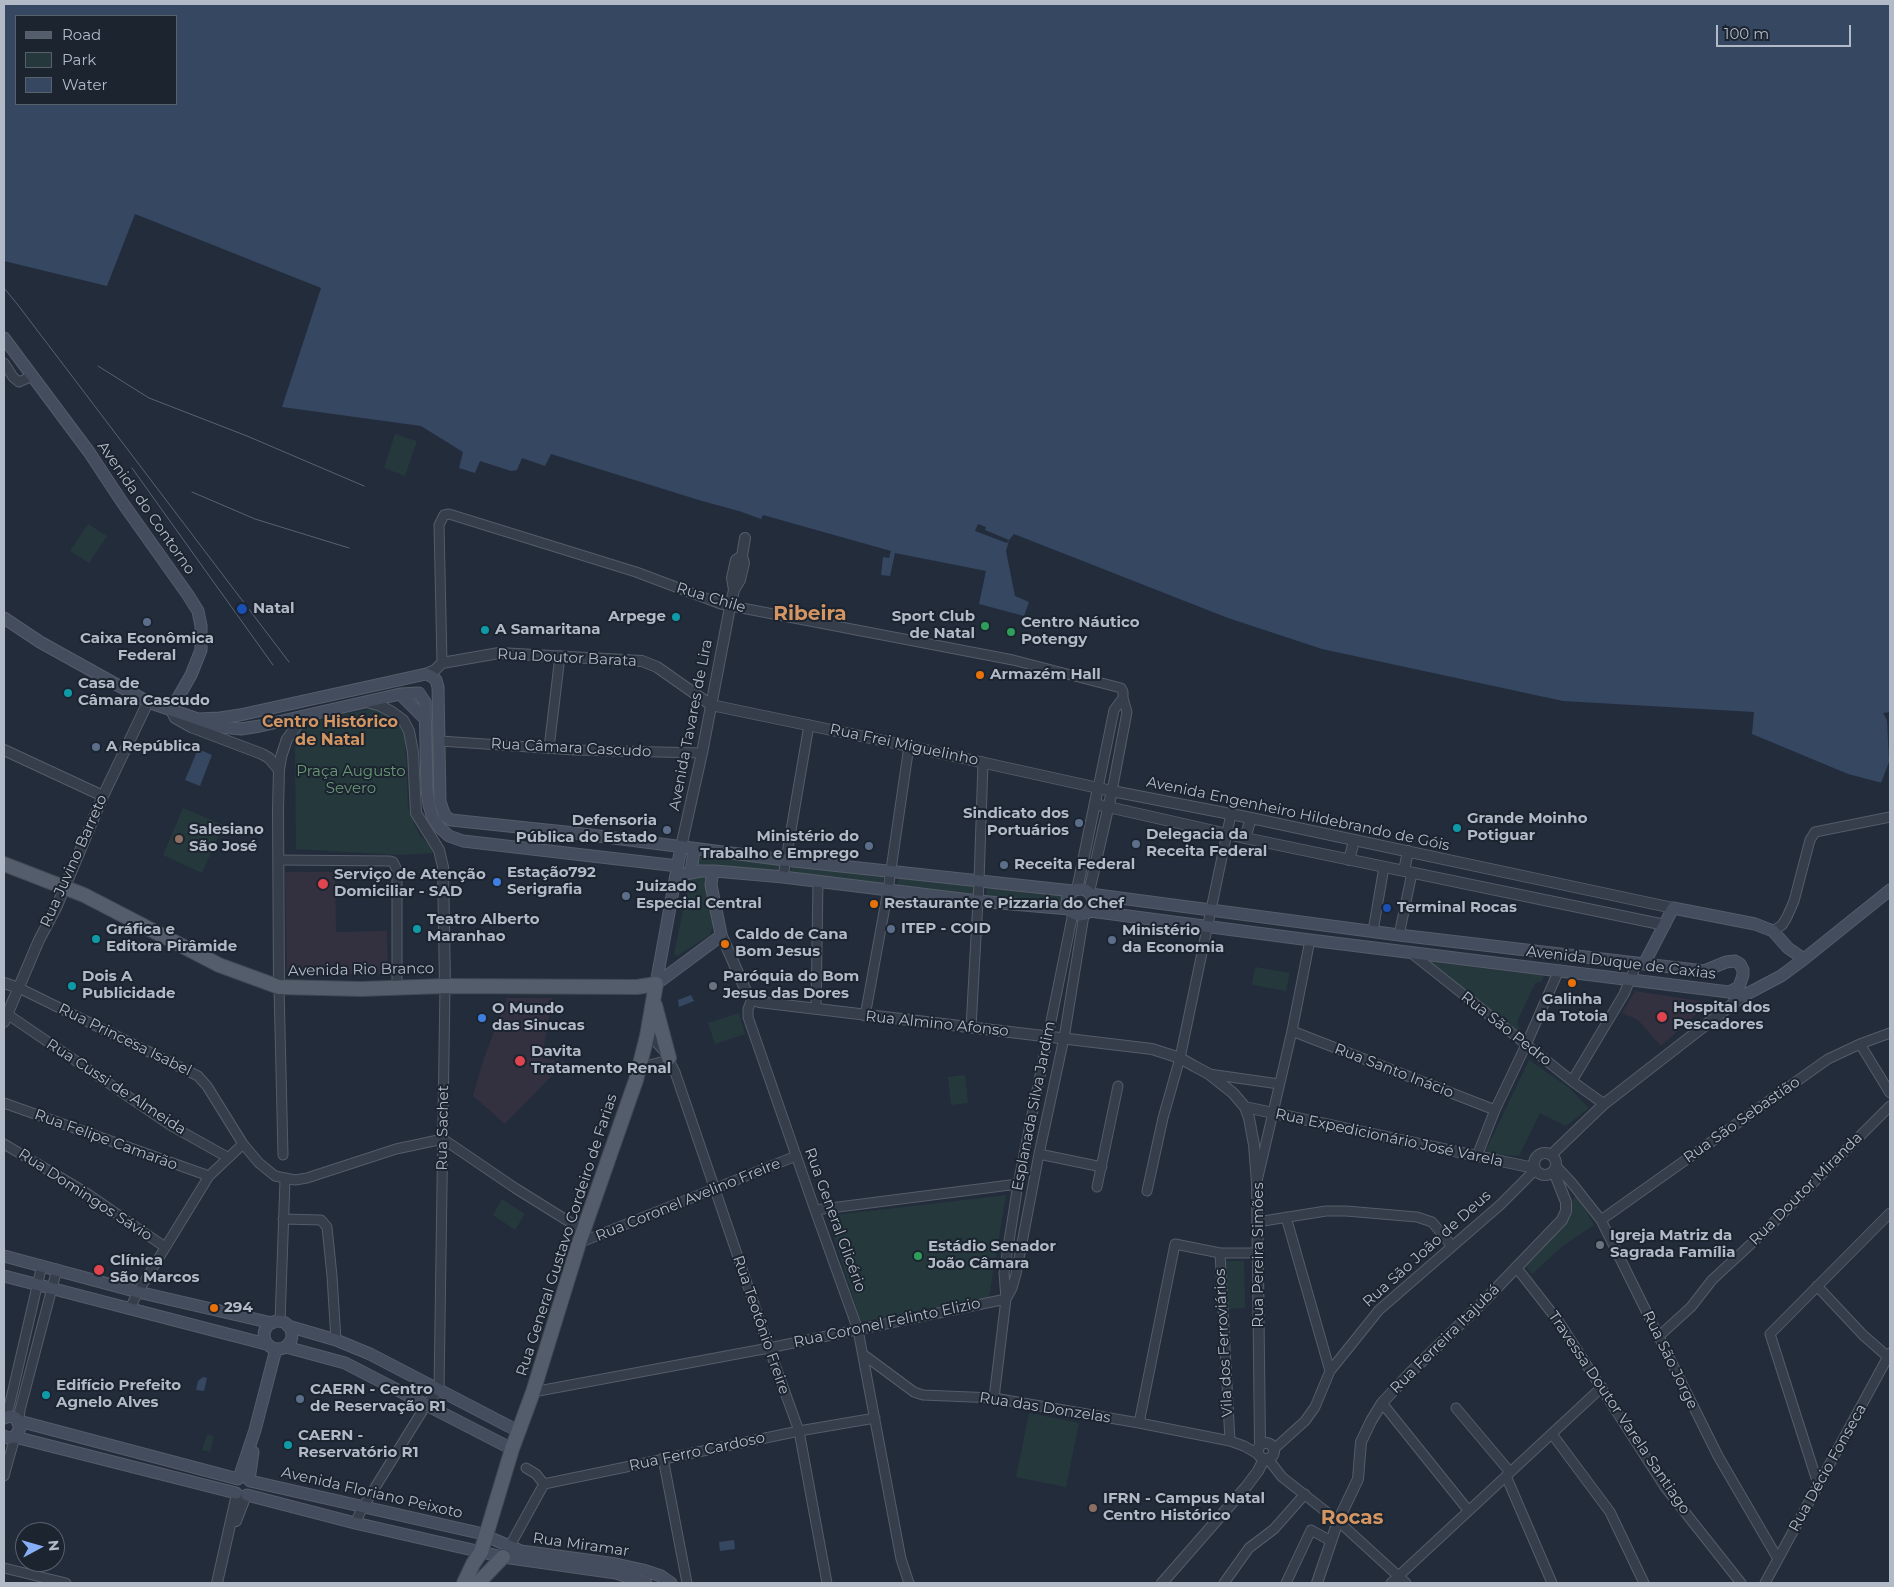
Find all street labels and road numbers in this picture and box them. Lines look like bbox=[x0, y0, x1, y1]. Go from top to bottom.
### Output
street label: Avenida do Contorno bbox=[93, 438, 199, 578]
street label: Rua Chile bbox=[674, 579, 748, 617]
street label: Avenida Tavares de Lira bbox=[666, 638, 716, 812]
street label: Rua Doutor Barata bbox=[497, 645, 637, 671]
street label: Rua Frei Miguelinho bbox=[828, 720, 980, 770]
street label: Rua Câmara Cascudo bbox=[490, 735, 652, 761]
street label: Avenida Engenheiro Hildebrando de Góis bbox=[1145, 773, 1451, 855]
street label: Rua Juvino Barreto bbox=[37, 792, 111, 930]
street label: Avenida Duque de Caxias bbox=[1525, 942, 1717, 984]
street label: Avenida Rio Branco bbox=[288, 960, 434, 980]
street label: Rua São Pedro bbox=[1457, 988, 1555, 1070]
street label: Rua Princesa Isabel bbox=[56, 1000, 194, 1080]
street label: Rua Almino Afonso bbox=[865, 1008, 1009, 1040]
street label: Esplanada Silva Jardim bbox=[1009, 1020, 1059, 1192]
street label: Rua Cussi de Almeida bbox=[43, 1035, 189, 1139]
street label: Rua Santo Inácio bbox=[1332, 1040, 1456, 1102]
street label: Rua São Sebastião bbox=[1680, 1073, 1804, 1167]
street label: Rua Sachet bbox=[433, 1085, 453, 1171]
street label: Rua General Gustavo Cordeiro de Farias bbox=[513, 1092, 621, 1378]
street label: Rua Expedicionário José Varela bbox=[1273, 1105, 1505, 1171]
street label: Rua Felipe Camarão bbox=[32, 1106, 180, 1174]
street label: Rua Doutor Miranda bbox=[1746, 1129, 1866, 1249]
street label: Rua Domingos Sávio bbox=[15, 1145, 155, 1245]
street label: Rua General Glicério bbox=[801, 1145, 869, 1295]
street label: Rua Coronel Avelino Freire bbox=[593, 1155, 783, 1245]
street label: Rua Pereira Simões bbox=[1250, 1182, 1268, 1328]
street label: Rua São João de Deus bbox=[1359, 1187, 1495, 1311]
street label: Rua Teotônio Freire bbox=[729, 1253, 793, 1397]
street label: Vila dos Ferroviários bbox=[1211, 1268, 1237, 1418]
street label: Rua Ferreira Itajubá bbox=[1387, 1281, 1503, 1397]
street label: Rua Coronel Felinto Elizio bbox=[792, 1294, 982, 1352]
street label: Travessa Doutor Varela Santiago bbox=[1544, 1308, 1694, 1518]
street label: Rua São Jorge bbox=[1638, 1308, 1702, 1412]
street label: Rua das Donzelas bbox=[978, 1389, 1112, 1427]
street label: Rua Décio Fonseca bbox=[1785, 1401, 1871, 1535]
street label: Rua Ferro Cardoso bbox=[627, 1429, 767, 1475]
street label: Avenida Floriano Peixoto bbox=[280, 1463, 464, 1523]
street label: Rua Miramar bbox=[532, 1529, 630, 1561]

